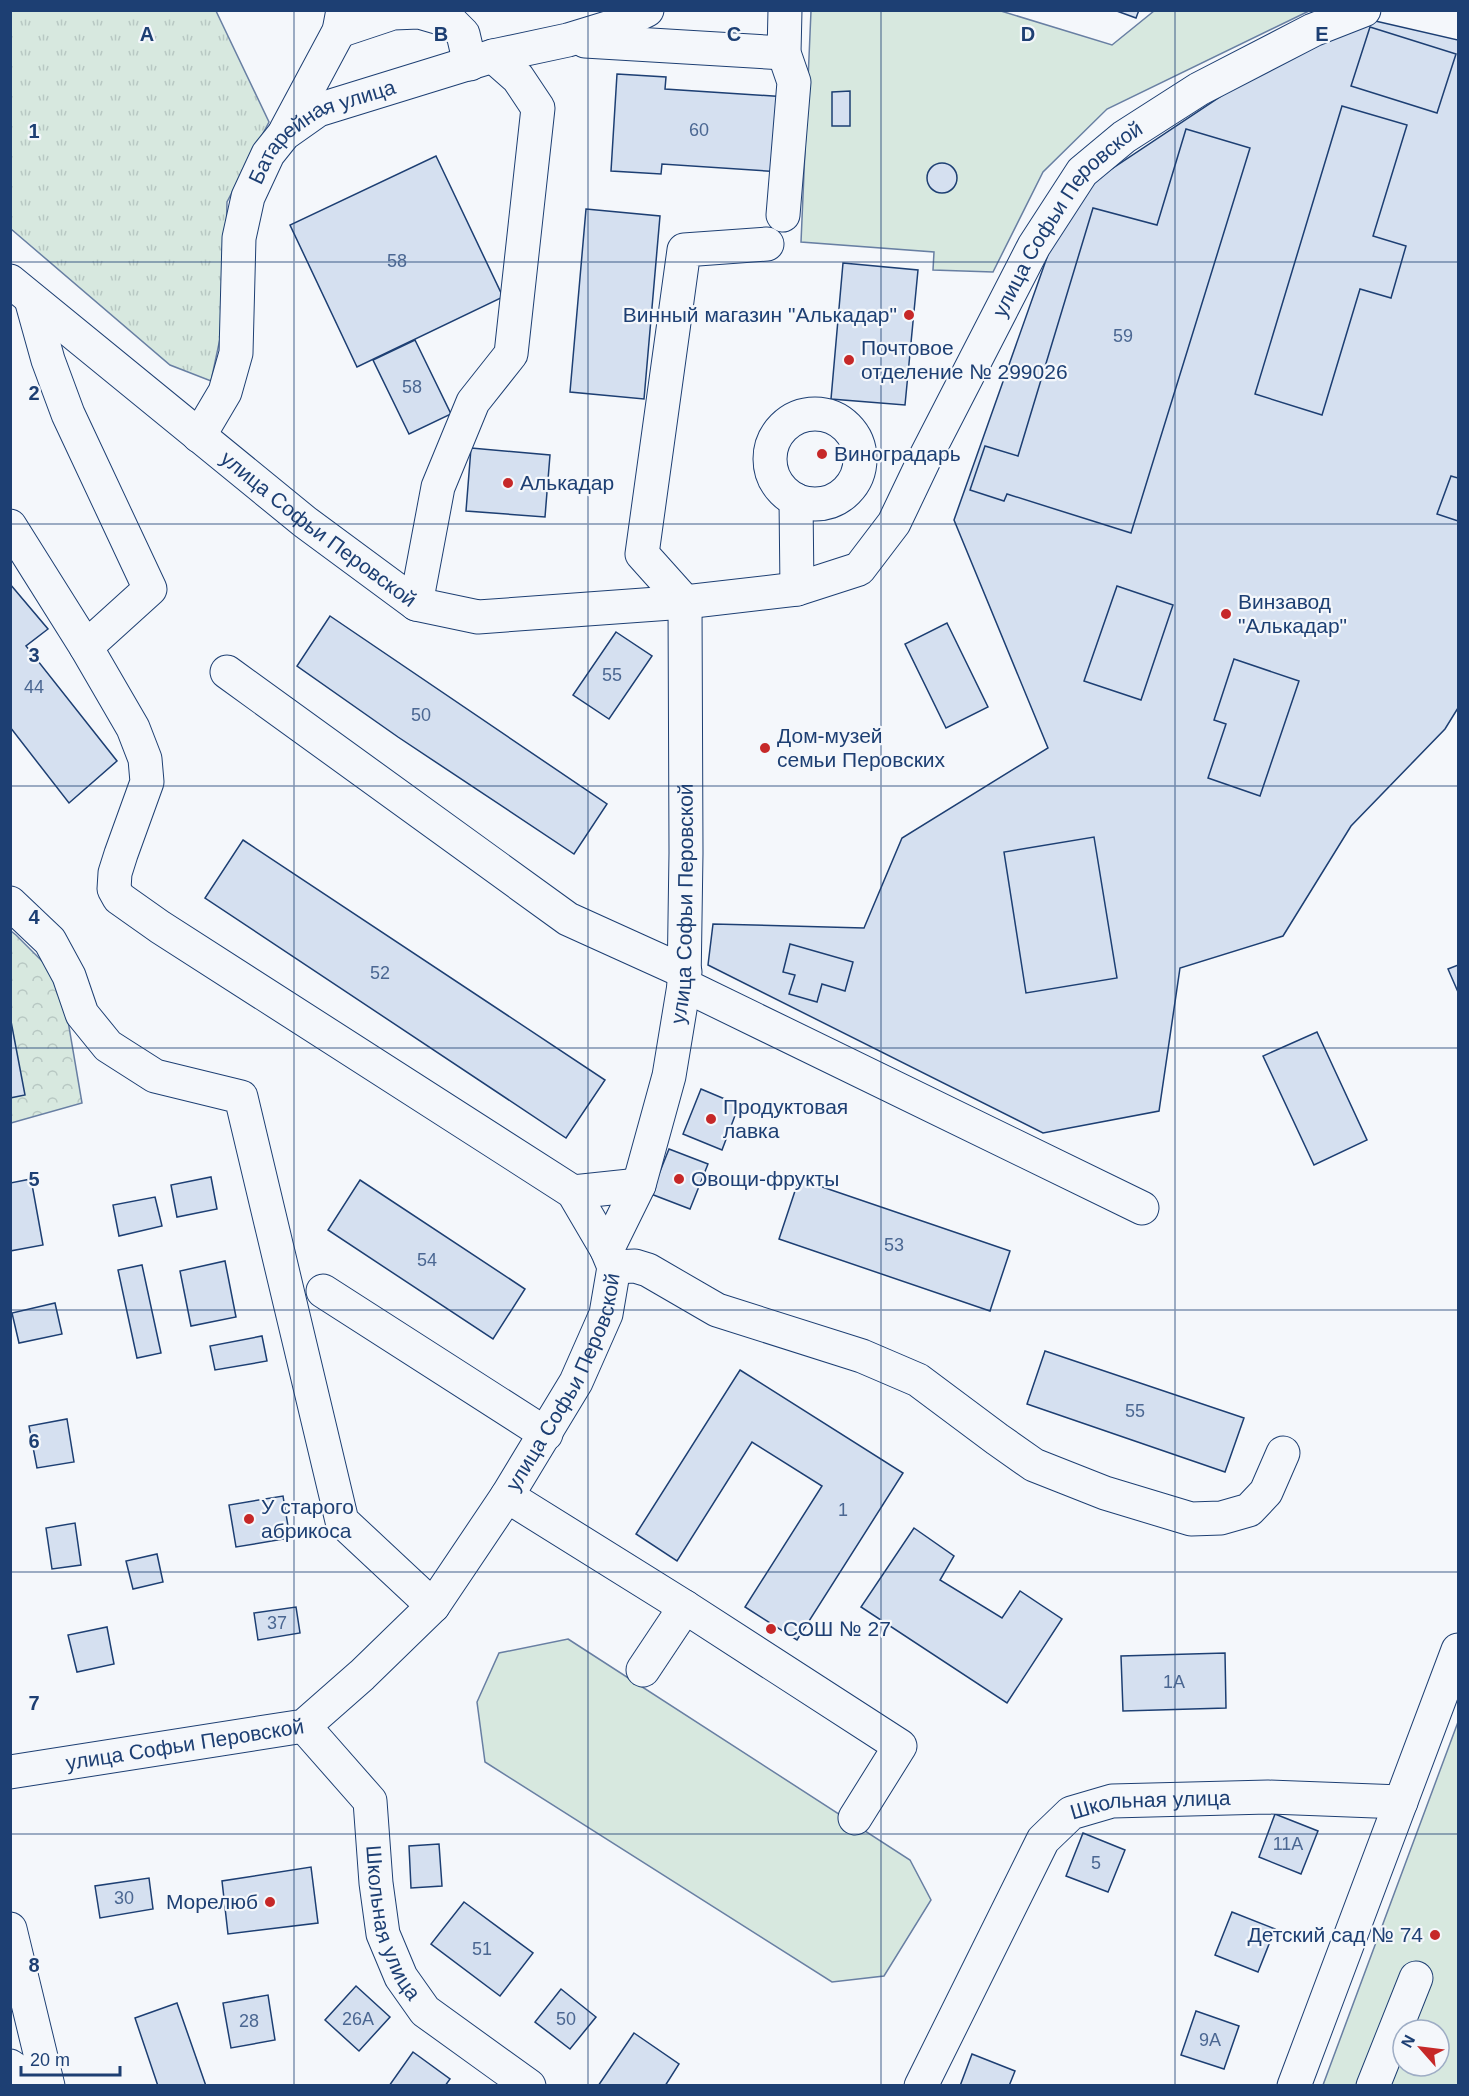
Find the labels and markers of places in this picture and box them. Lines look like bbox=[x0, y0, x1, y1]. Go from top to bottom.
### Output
place label: Винный магазин "Алькадар" bbox=[623, 303, 897, 326]
marker: Винный магазин "Алькадар" bbox=[902, 308, 916, 322]
place label: Почтовое отделение № 299026 bbox=[861, 336, 1068, 383]
marker: Почтовое отделение № 299026 bbox=[842, 353, 856, 367]
place label: Виноградарь bbox=[834, 442, 961, 465]
marker: Виноградарь bbox=[815, 447, 829, 461]
place label: Алькадар bbox=[520, 471, 614, 494]
marker: Алькадар bbox=[501, 476, 515, 490]
place label: Винзавод "Алькадар" bbox=[1238, 590, 1347, 637]
marker: Винзавод "Алькадар" bbox=[1219, 607, 1233, 621]
place label: Дом-музей семьи Перовских bbox=[777, 724, 946, 771]
marker: Дом-музей семьи Перовских bbox=[758, 741, 772, 755]
place label: Продуктовая лавка bbox=[723, 1095, 848, 1142]
marker: Продуктовая лавка bbox=[704, 1112, 718, 1126]
place label: Овощи-фрукты bbox=[691, 1167, 839, 1190]
marker: Овощи-фрукты bbox=[672, 1172, 686, 1186]
place label: У старого абрикоса bbox=[261, 1495, 354, 1542]
marker: У старого абрикоса bbox=[242, 1512, 256, 1526]
place label: СОШ № 27 bbox=[783, 1617, 891, 1640]
marker: СОШ № 27 bbox=[764, 1622, 778, 1636]
place label: Морелюб bbox=[166, 1890, 258, 1913]
marker: Морелюб bbox=[263, 1895, 277, 1909]
place label: Детский сад № 74 bbox=[1247, 1923, 1423, 1946]
marker: Детский сад № 74 bbox=[1428, 1928, 1442, 1942]

